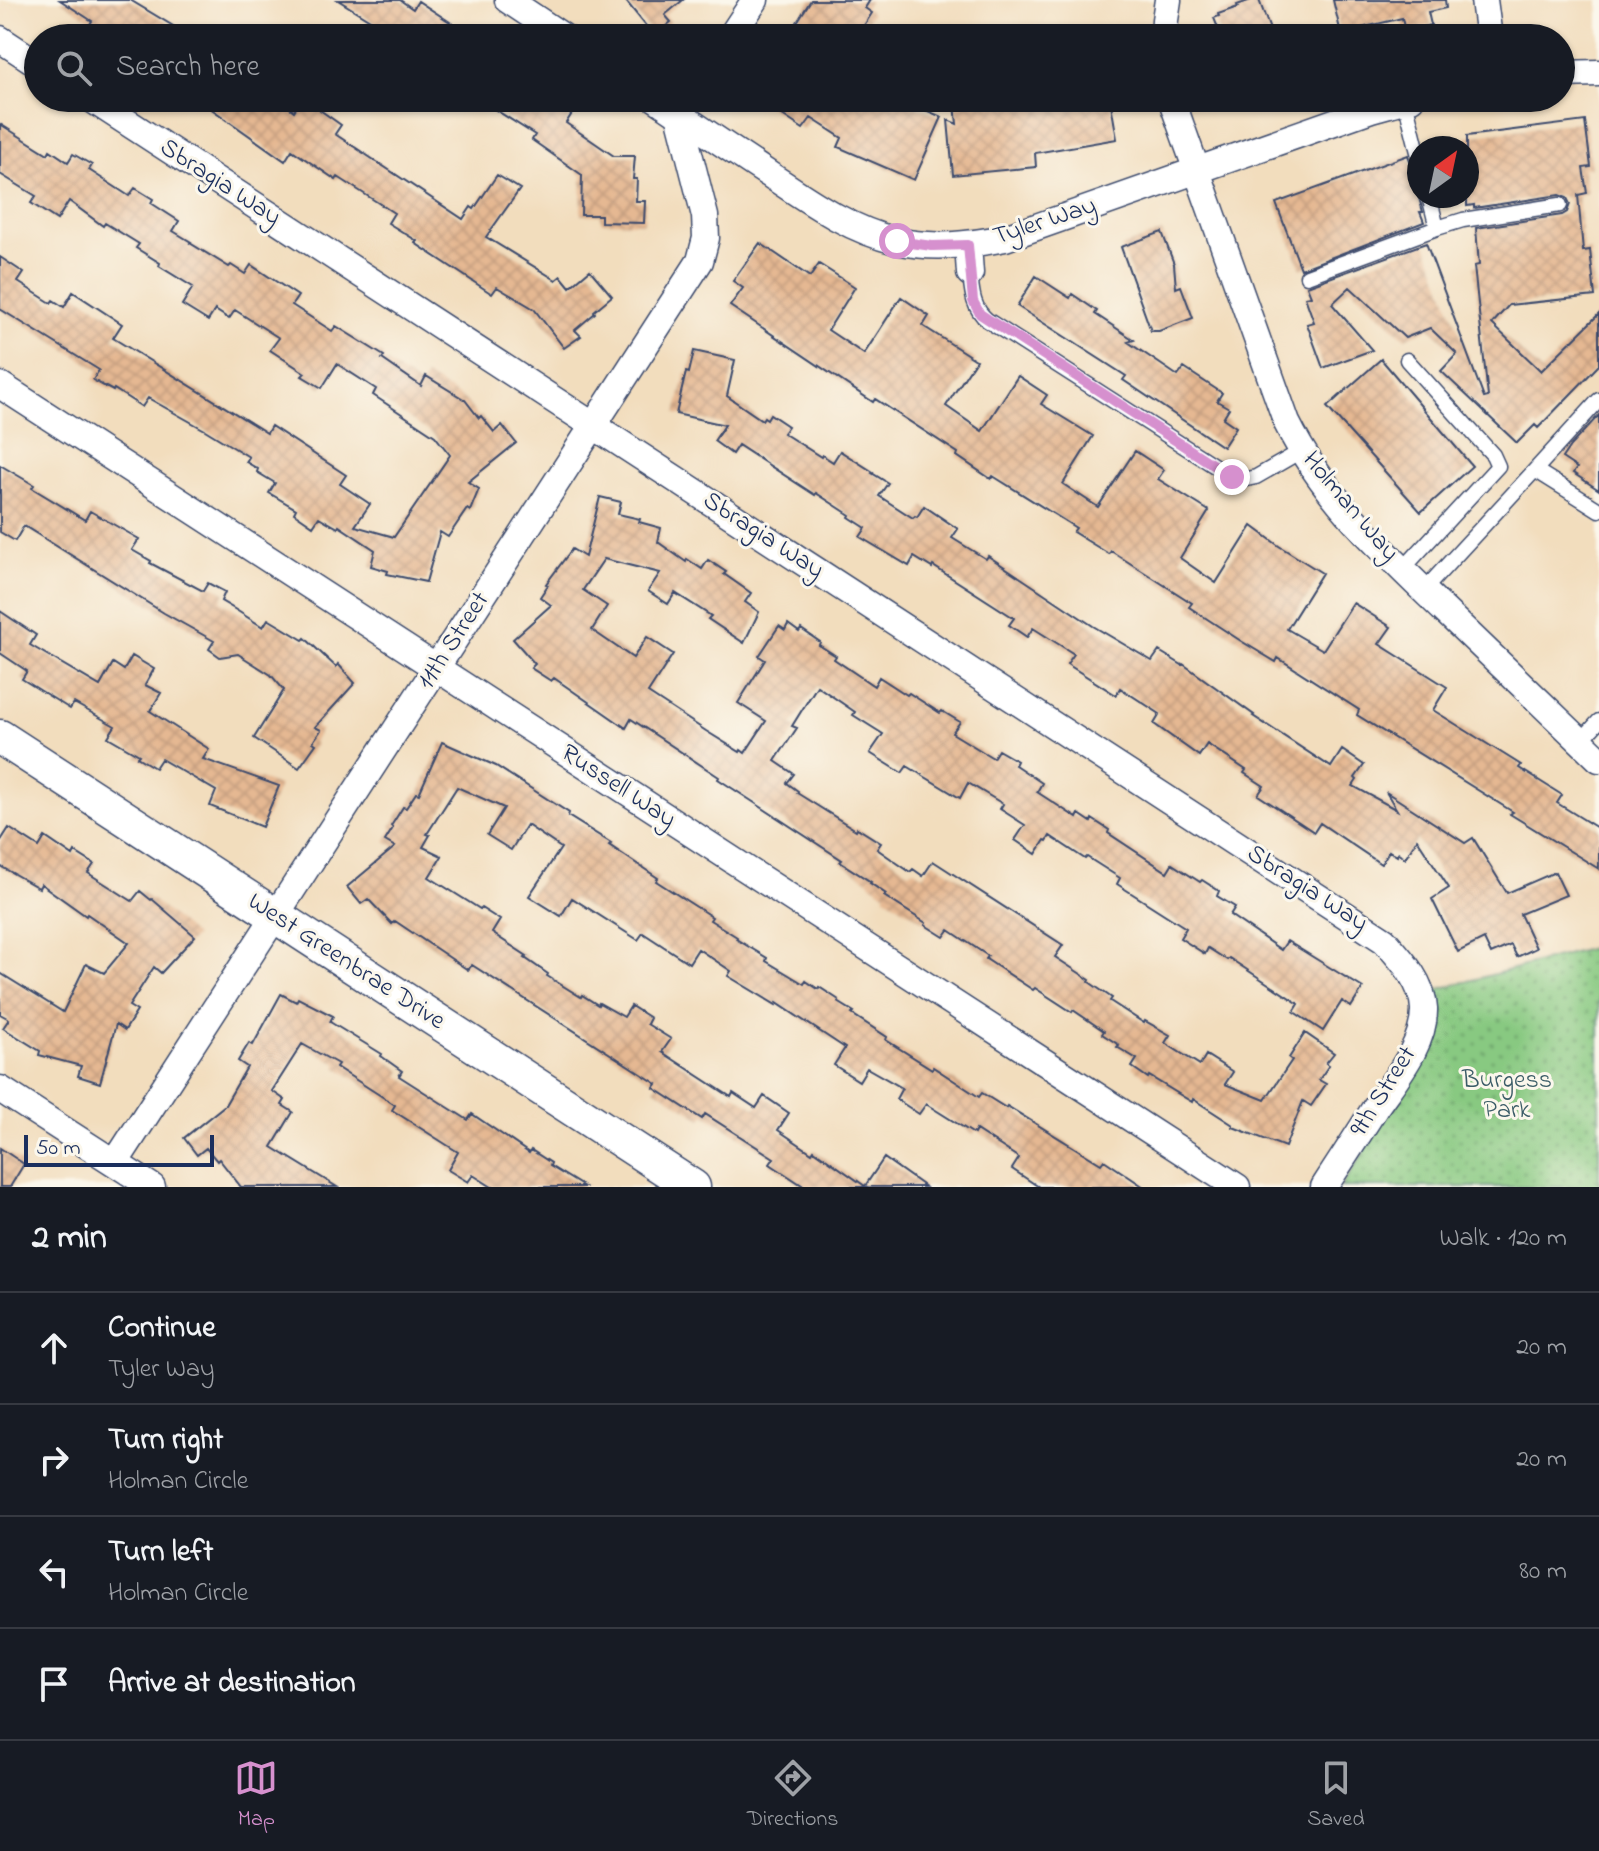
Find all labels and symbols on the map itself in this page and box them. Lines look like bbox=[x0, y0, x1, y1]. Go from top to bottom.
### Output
street label: Sbragia Way bbox=[152, 129, 288, 237]
north arrow bbox=[1407, 136, 1479, 208]
street label: Tyler Way bbox=[988, 187, 1102, 257]
route start bbox=[879, 223, 915, 259]
street label: Holman Way bbox=[1292, 443, 1408, 571]
route end bbox=[1214, 459, 1250, 495]
street label: Sbragia Way bbox=[695, 482, 831, 590]
street label: 11th Street bbox=[408, 584, 500, 697]
street label: Russell Way bbox=[553, 735, 683, 839]
street label: Sbragia Way bbox=[1239, 835, 1375, 943]
street label: West Greenbrae Drive bbox=[240, 884, 453, 1040]
street label: 9th Street bbox=[1341, 1039, 1427, 1145]
park label: Burgess Park bbox=[1461, 1062, 1552, 1130]
scale bar bbox=[24, 1131, 214, 1167]

